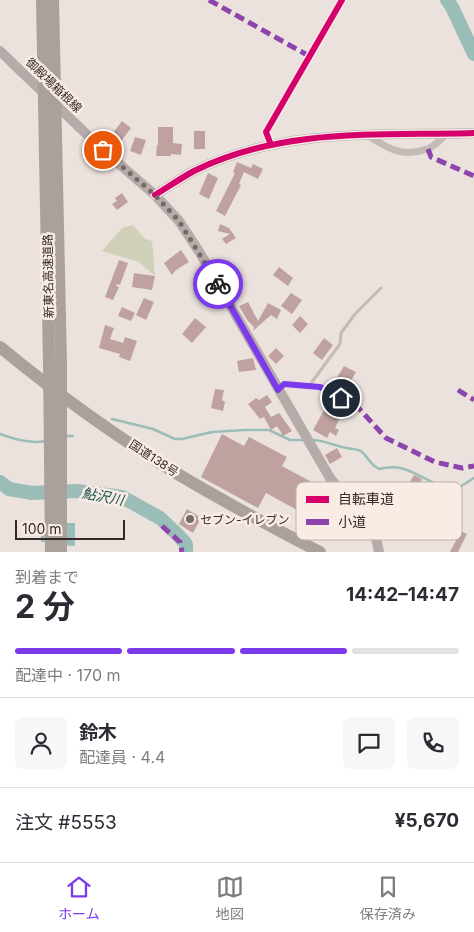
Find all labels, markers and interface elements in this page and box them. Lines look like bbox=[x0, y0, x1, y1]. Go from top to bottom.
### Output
street label: 御殿場箱根線 bbox=[23, 55, 85, 115]
pin bbox=[82, 129, 124, 171]
icon: bag bbox=[89, 136, 117, 164]
street label: 新東名高速道路 bbox=[40, 234, 56, 318]
courier bbox=[193, 259, 243, 309]
icon: bike bbox=[204, 270, 232, 298]
pin bbox=[320, 377, 362, 419]
icon: home bbox=[327, 384, 355, 412]
street label: 国道138号 bbox=[127, 437, 181, 479]
legend bbox=[296, 482, 462, 540]
water label: 鮎沢川 bbox=[81, 484, 127, 509]
text: 自転車道 bbox=[338, 490, 394, 507]
place label: セブン-イレブン bbox=[200, 512, 290, 527]
marker: セブン-イレブン bbox=[184, 513, 196, 525]
text: 小道 bbox=[338, 513, 366, 530]
scale bar bbox=[15, 517, 125, 540]
text: 100 m bbox=[22, 520, 62, 537]
text: 到着まで bbox=[15, 567, 79, 587]
text: 14:42–14:47 bbox=[346, 583, 459, 606]
text: 2 分 bbox=[15, 587, 75, 626]
text: 配達中 · 170 m bbox=[15, 665, 121, 685]
button: person bbox=[15, 717, 67, 769]
button: chat bbox=[343, 717, 395, 769]
button: phone bbox=[407, 717, 459, 769]
text: 鈴木 bbox=[79, 721, 117, 744]
text: 配達員 · 4.4 bbox=[79, 747, 165, 767]
text: ¥5,670 bbox=[395, 809, 459, 832]
text: 注文 #5553 bbox=[15, 811, 117, 834]
tab: ホーム bbox=[58, 873, 100, 923]
tab: 地図 bbox=[216, 873, 244, 923]
tab: 保存済み bbox=[360, 873, 416, 923]

